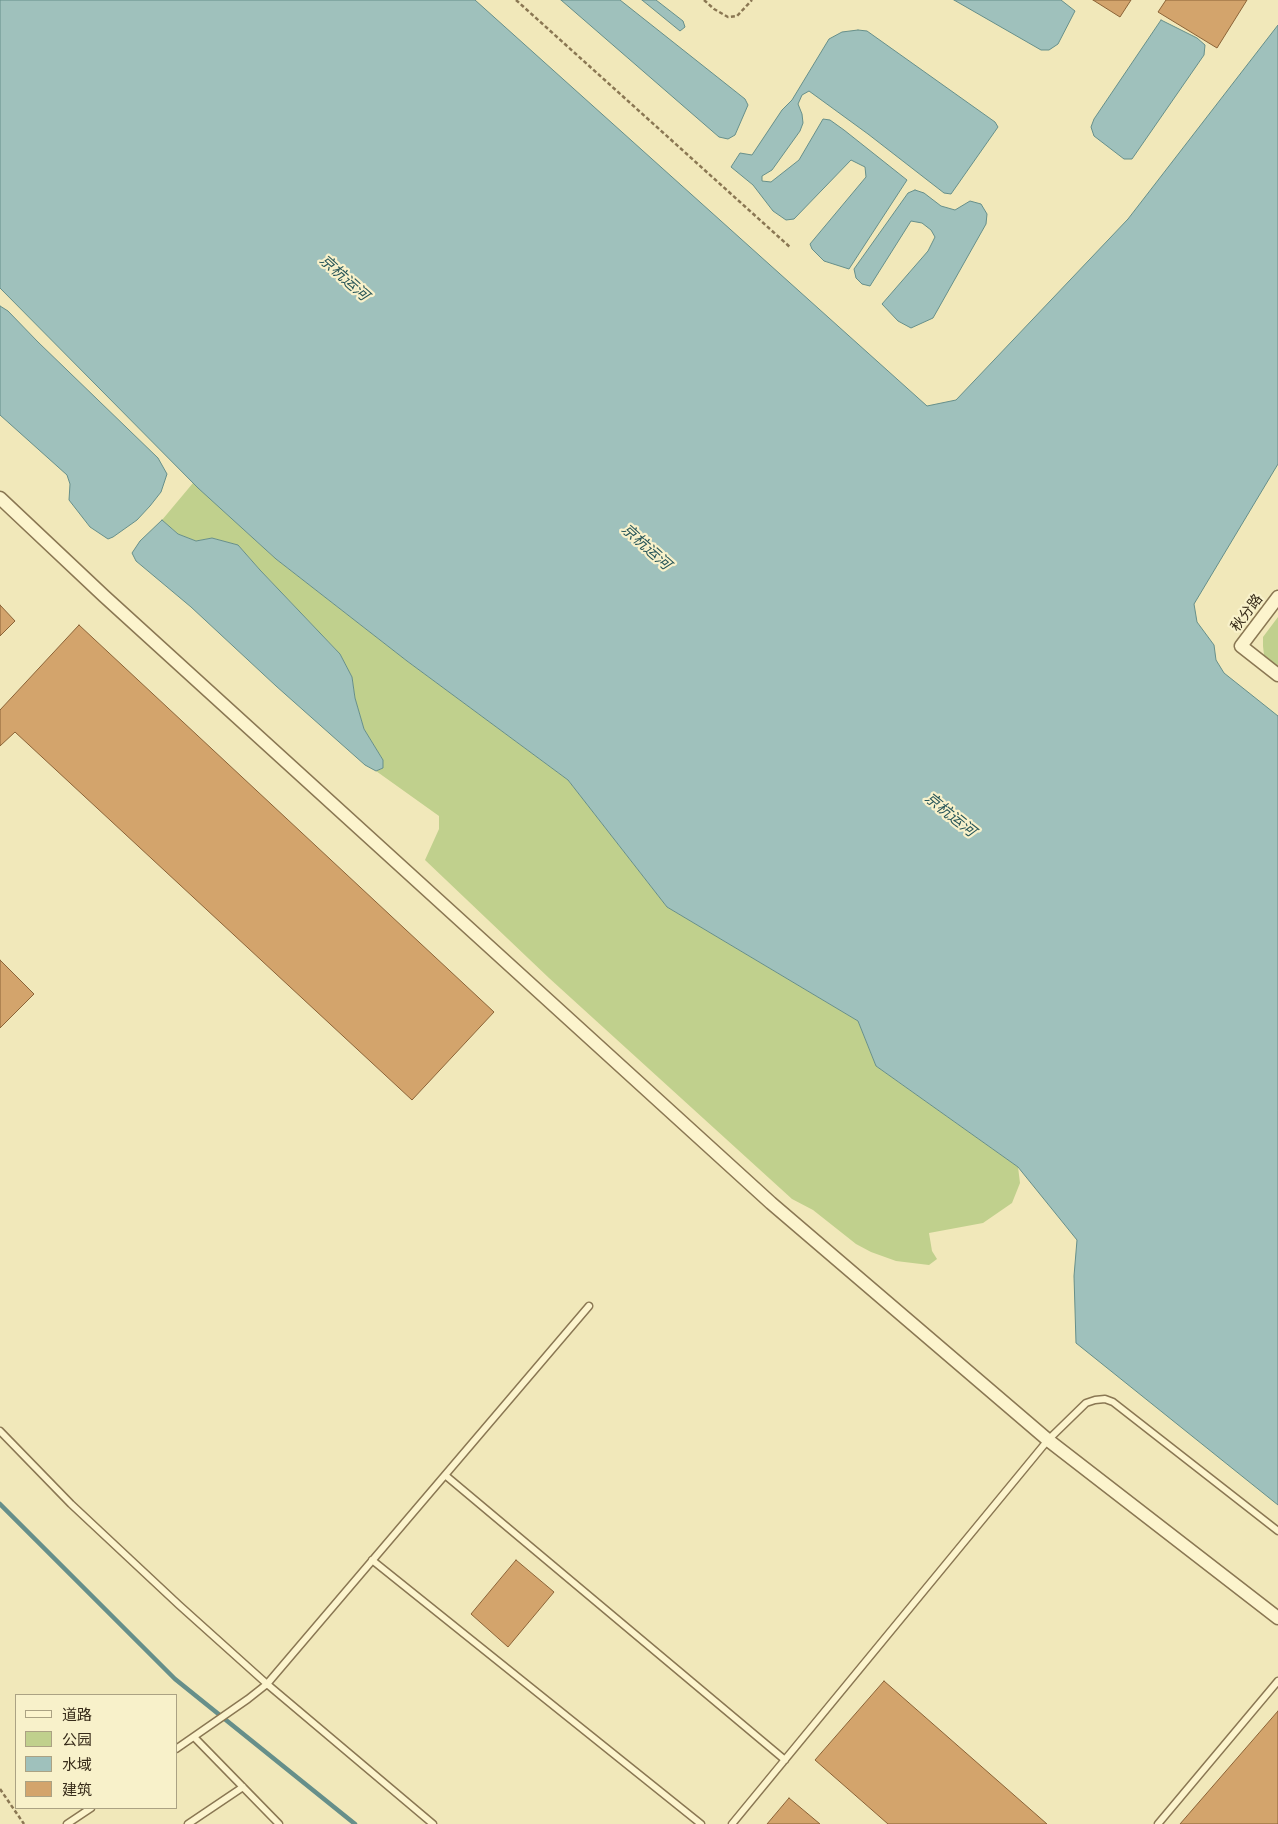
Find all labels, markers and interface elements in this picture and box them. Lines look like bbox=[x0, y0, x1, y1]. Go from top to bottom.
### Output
water label: 京杭运河 bbox=[316, 251, 372, 305]
water label: 京杭运河 bbox=[618, 520, 674, 574]
street label: 秋分路 bbox=[1228, 591, 1266, 635]
water label: 京杭运河 bbox=[921, 789, 979, 841]
legend bbox=[15, 1694, 178, 1809]
text: 道路 bbox=[62, 1705, 92, 1724]
text: 公园 bbox=[62, 1730, 92, 1749]
text: 水域 bbox=[62, 1755, 92, 1774]
text: 建筑 bbox=[62, 1780, 92, 1799]

